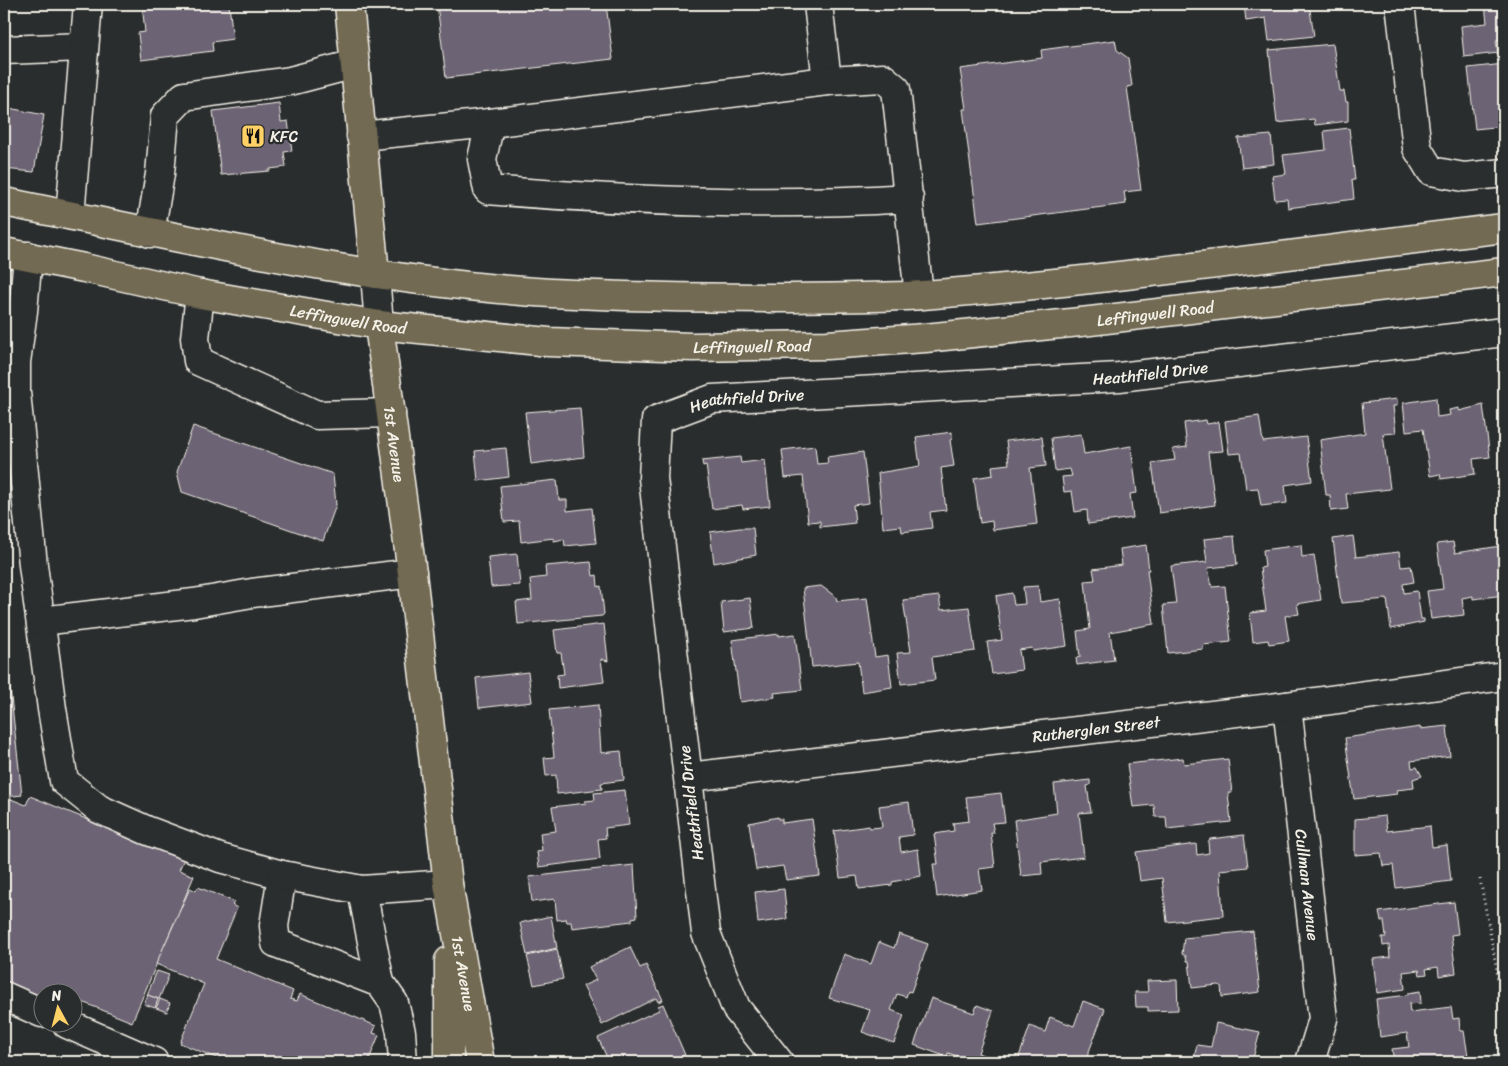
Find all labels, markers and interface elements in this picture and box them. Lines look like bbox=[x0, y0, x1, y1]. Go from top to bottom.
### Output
place label: KFC bbox=[270, 122, 298, 151]
restaurant icon: KFC bbox=[240, 123, 266, 149]
street label: Leffingwell Road bbox=[1095, 292, 1217, 335]
street label: Leffingwell Road bbox=[288, 295, 410, 342]
street label: Leffingwell Road bbox=[693, 331, 813, 361]
street label: Heathfield Drive bbox=[1092, 352, 1210, 393]
street label: Heathfield Drive bbox=[685, 380, 805, 421]
street label: 1st Avenue bbox=[375, 404, 414, 484]
street label: Rutherglen Street bbox=[1031, 707, 1162, 751]
street label: Heathfield Drive bbox=[670, 744, 712, 862]
street label: Cullman Avenue bbox=[1287, 828, 1328, 942]
street label: 1st Avenue bbox=[443, 933, 485, 1014]
text: N bbox=[49, 983, 63, 1009]
north arrow bbox=[32, 984, 82, 1034]

